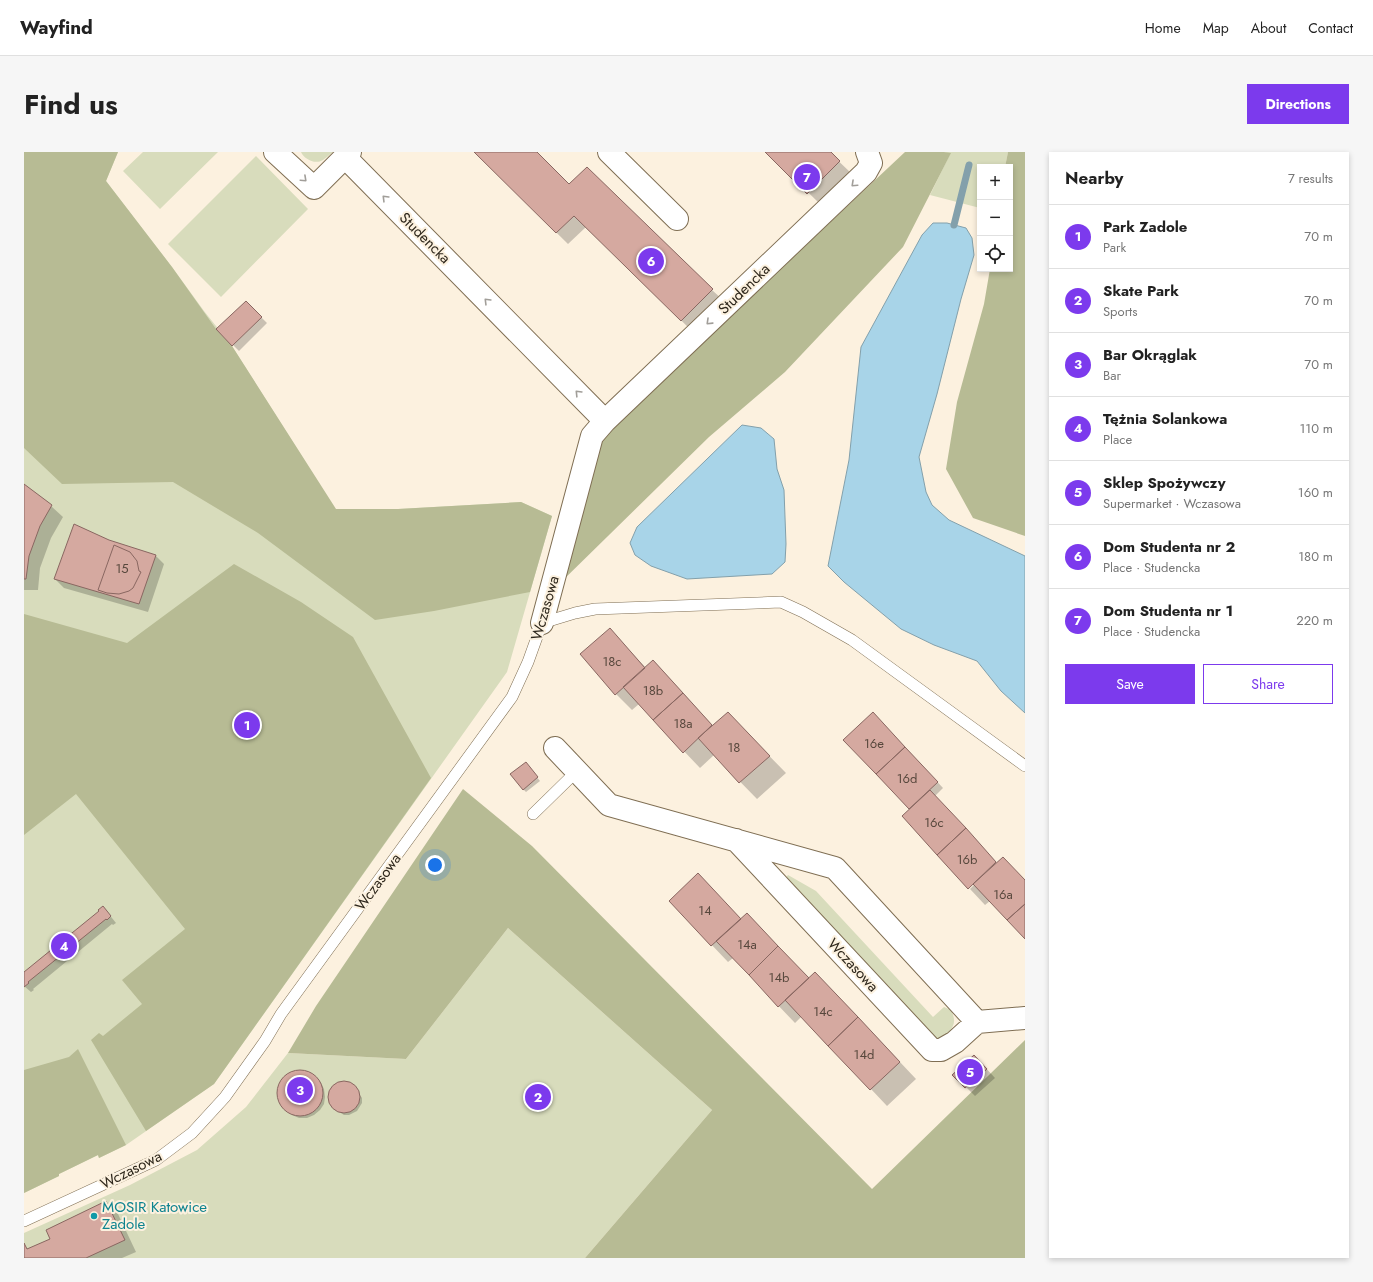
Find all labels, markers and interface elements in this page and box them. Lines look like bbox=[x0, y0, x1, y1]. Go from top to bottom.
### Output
text: Wayfind bbox=[20, 14, 93, 41]
text: Home bbox=[1145, 18, 1181, 38]
text: Map bbox=[1203, 18, 1229, 38]
text: About bbox=[1251, 18, 1286, 38]
text: Contact bbox=[1308, 18, 1353, 38]
text: Find us bbox=[24, 84, 118, 125]
button: Directions bbox=[1247, 84, 1349, 124]
pin: 7 bbox=[794, 162, 820, 192]
map controls bbox=[977, 164, 1013, 272]
button: + bbox=[977, 164, 1013, 200]
text: Nearby bbox=[1065, 166, 1123, 190]
text: 7 results bbox=[1288, 169, 1333, 188]
one-way arrow bbox=[299, 174, 307, 181]
one-way arrow bbox=[851, 179, 859, 186]
one-way arrow bbox=[383, 195, 390, 203]
button: − bbox=[977, 200, 1013, 236]
street label: Studencka bbox=[394, 207, 456, 269]
text: Park Zadole bbox=[1103, 216, 1187, 238]
text: 1 bbox=[1075, 227, 1081, 246]
text: 70 m bbox=[1304, 227, 1333, 246]
button: locate bbox=[977, 236, 1013, 272]
text: Park bbox=[1103, 238, 1126, 257]
pin: 6 bbox=[638, 246, 664, 276]
street label: Studencka bbox=[713, 259, 775, 319]
text: Skate Park bbox=[1103, 280, 1179, 302]
text: 2 bbox=[1074, 291, 1082, 310]
text: 70 m bbox=[1304, 291, 1333, 310]
one-way arrow bbox=[484, 298, 492, 306]
text: Sports bbox=[1103, 302, 1137, 321]
one-way arrow bbox=[706, 317, 714, 325]
text: Bar Okrąglak bbox=[1103, 344, 1197, 366]
text: 3 bbox=[1074, 355, 1082, 374]
text: 70 m bbox=[1304, 355, 1333, 374]
text: Bar bbox=[1103, 366, 1121, 385]
one-way arrow bbox=[575, 390, 583, 398]
text: Tężnia Solankowa bbox=[1103, 408, 1227, 430]
text: 4 bbox=[1073, 419, 1083, 438]
text: 110 m bbox=[1299, 419, 1333, 438]
text: Place bbox=[1103, 430, 1132, 449]
text: Sklep Spożywczy bbox=[1103, 472, 1225, 494]
text: 5 bbox=[1074, 483, 1082, 502]
text: 160 m bbox=[1298, 483, 1333, 502]
text: Supermarket · Wczasowa bbox=[1103, 494, 1241, 513]
text: Dom Studenta nr 2 bbox=[1103, 536, 1235, 558]
text: 6 bbox=[1074, 547, 1082, 566]
text: 180 m bbox=[1298, 547, 1333, 566]
text: Place · Studencka bbox=[1103, 558, 1200, 577]
house number: 15 bbox=[115, 559, 129, 578]
street label: Wczasowa bbox=[525, 573, 565, 643]
text: Dom Studenta nr 1 bbox=[1103, 600, 1233, 622]
text: 7 bbox=[1074, 611, 1082, 630]
text: 220 m bbox=[1296, 611, 1333, 630]
text: Place · Studencka bbox=[1103, 622, 1200, 641]
house number: 18c bbox=[602, 652, 622, 671]
button: Save bbox=[1065, 664, 1195, 704]
button: Share bbox=[1203, 664, 1333, 704]
house number: 18b bbox=[643, 681, 663, 700]
pin: 1 bbox=[234, 710, 260, 740]
house number: 18a bbox=[673, 714, 693, 733]
house number: 16e bbox=[864, 734, 884, 753]
house number: 18 bbox=[728, 738, 740, 757]
house number: 16d bbox=[897, 769, 917, 788]
house number: 16c bbox=[924, 813, 944, 832]
street label: Wczasowa bbox=[350, 849, 406, 915]
house number: 16b bbox=[957, 850, 977, 869]
your location bbox=[425, 855, 445, 875]
house number: 16a bbox=[993, 885, 1013, 904]
house number: 14 bbox=[698, 901, 712, 920]
pin: 4 bbox=[51, 931, 77, 961]
street label: Wczasowa bbox=[822, 933, 884, 997]
house number: 14a bbox=[737, 935, 757, 954]
house number: 14b bbox=[769, 968, 789, 987]
house number: 14c bbox=[813, 1002, 833, 1021]
house number: 14d bbox=[854, 1045, 874, 1064]
pin: 5 bbox=[957, 1057, 983, 1087]
pin: 3 bbox=[287, 1075, 313, 1105]
pin: 2 bbox=[525, 1082, 551, 1112]
street label: Wczasowa bbox=[96, 1145, 166, 1195]
place label: MOSIR Katowice Zadole bbox=[102, 1196, 207, 1235]
marker: MOSIR Katowice Zadole bbox=[89, 1211, 99, 1221]

